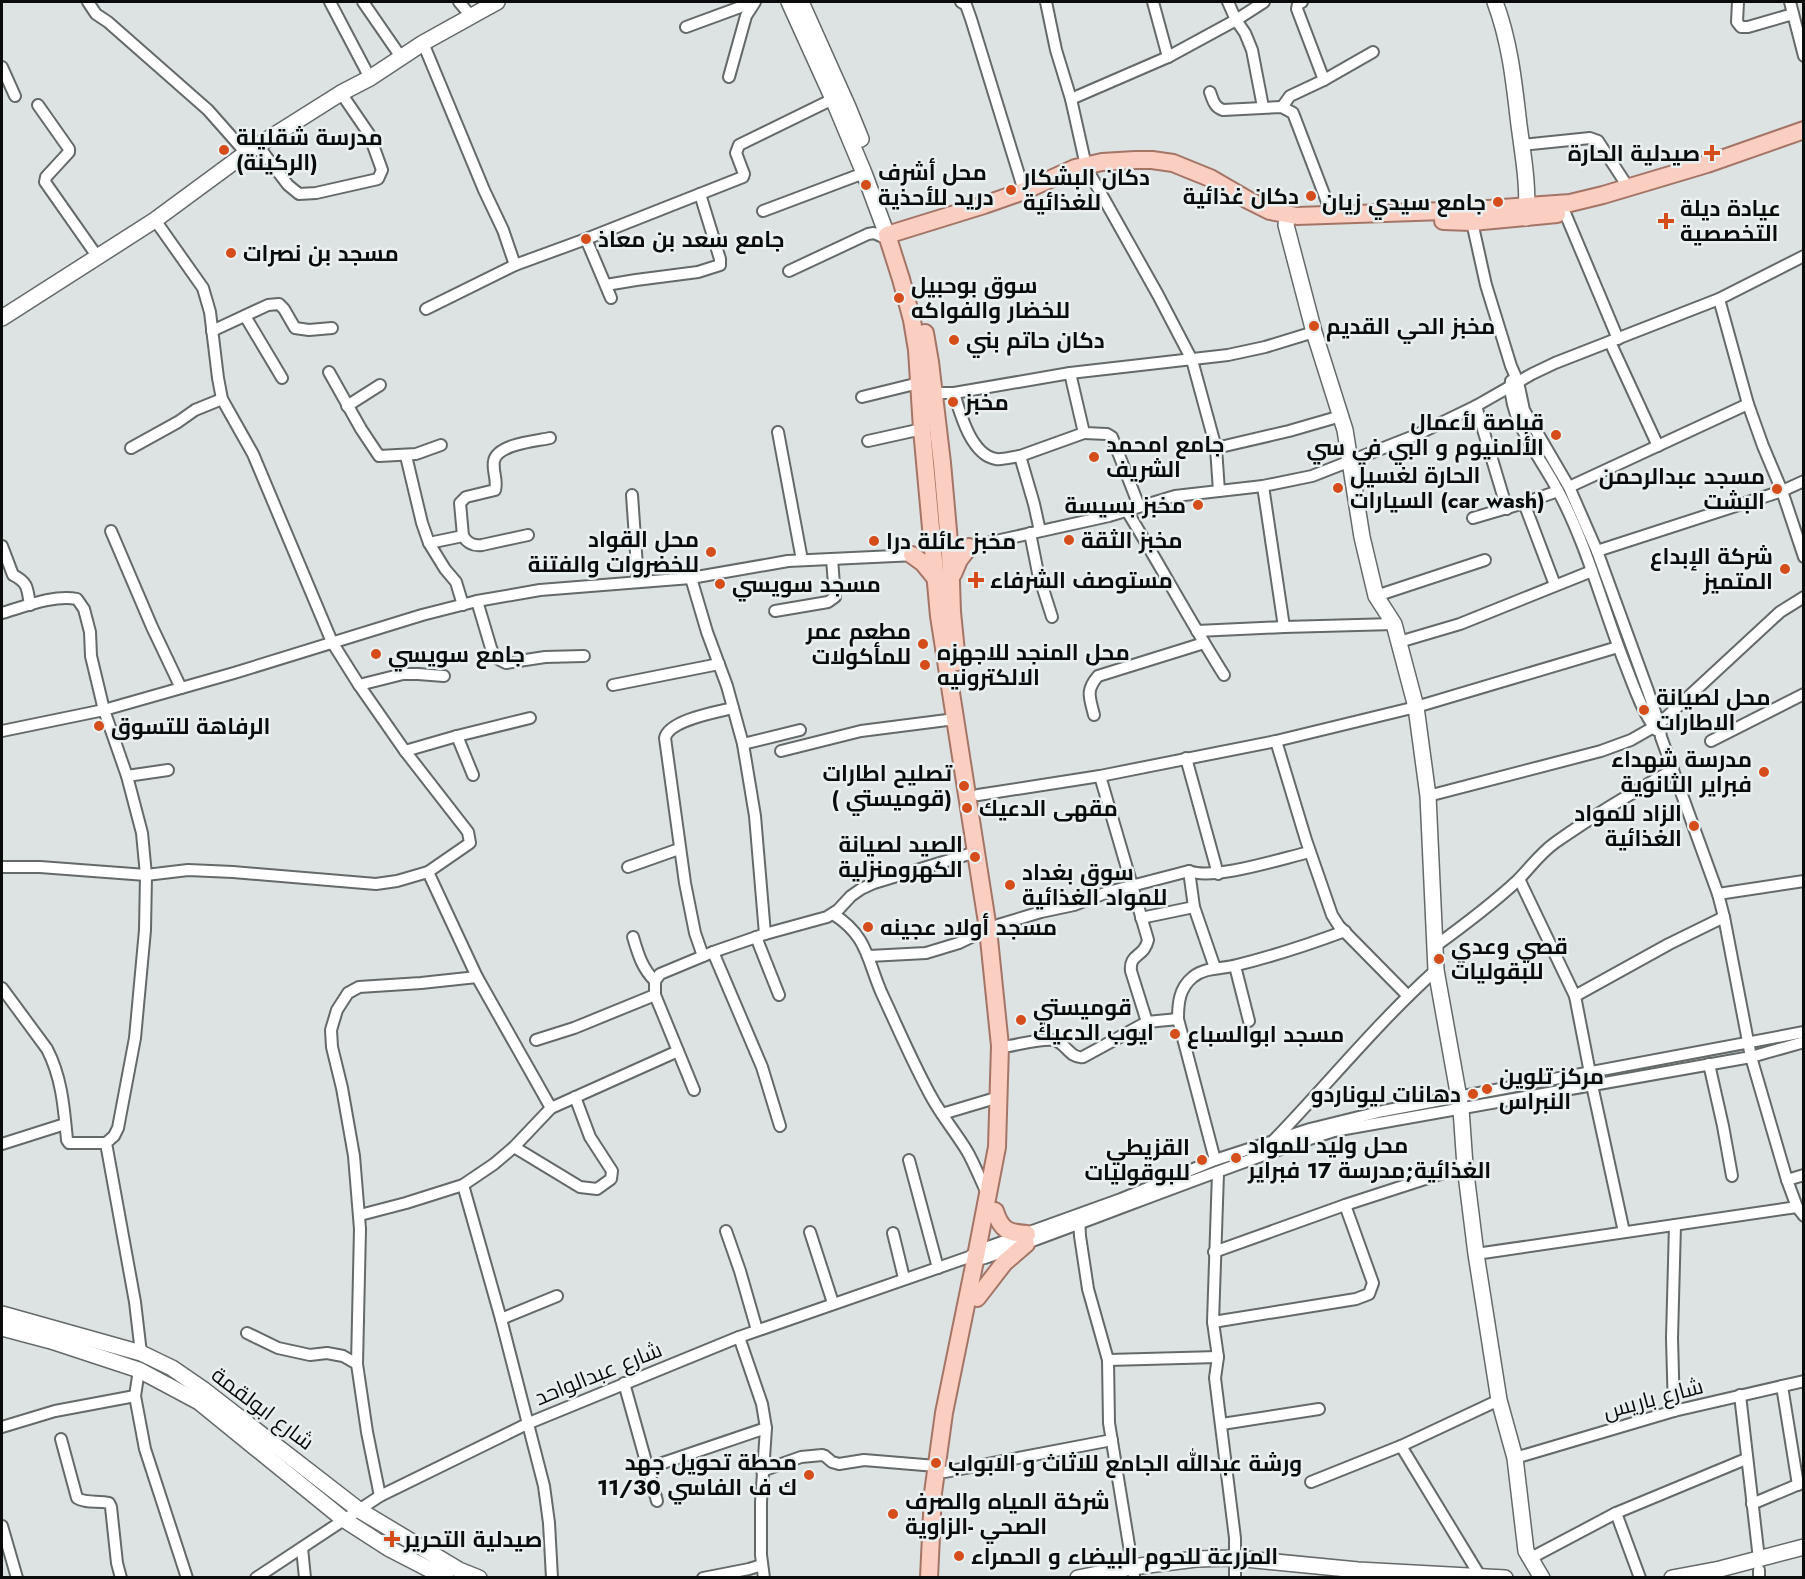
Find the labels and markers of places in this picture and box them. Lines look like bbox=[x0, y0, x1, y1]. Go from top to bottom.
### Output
place label: مدرسة شقليلة (الركينة) bbox=[236, 121, 383, 178]
place label: صيدلية الحارة bbox=[1568, 137, 1700, 169]
marker: مدرسة شقليلة (الركينة) bbox=[217, 143, 231, 157]
marker: صيدلية الحارة bbox=[1705, 146, 1719, 160]
place label: محل أشرف دريد للأحذية bbox=[878, 156, 994, 213]
place label: دكان البشكار للغذائية bbox=[1022, 161, 1150, 218]
marker: محل أشرف دريد للأحذية bbox=[859, 178, 873, 192]
place label: دكان غذائية bbox=[1183, 180, 1299, 212]
marker: دكان البشكار للغذائية bbox=[1004, 183, 1018, 197]
place label: جامع سيدي زيان bbox=[1322, 186, 1486, 220]
marker: دكان غذائية bbox=[1304, 189, 1318, 203]
place label: عيادة ديلة التخصصية bbox=[1680, 192, 1781, 249]
marker: جامع سيدي زيان bbox=[1491, 195, 1505, 209]
marker: عيادة ديلة التخصصية bbox=[1657, 212, 1675, 230]
place label: جامع سعد بن معاذ bbox=[598, 223, 784, 255]
marker: جامع سعد بن معاذ bbox=[579, 232, 593, 246]
place label: مسجد بن نصرات bbox=[243, 237, 399, 269]
marker: مسجد بن نصرات bbox=[224, 246, 238, 260]
place label: سوق بوحبيل للخضار والفواكه bbox=[911, 269, 1070, 326]
marker: سوق بوحبيل للخضار والفواكه bbox=[892, 291, 906, 305]
place label: مخبز الحي القديم bbox=[1326, 310, 1495, 344]
marker: مخبز الحي القديم bbox=[1307, 319, 1321, 333]
place label: دكان حاتم بني bbox=[966, 324, 1105, 358]
marker: دكان حاتم بني bbox=[947, 333, 961, 347]
place label: مخبز bbox=[964, 386, 1009, 418]
marker: مخبز bbox=[946, 395, 960, 409]
place label: قباصة لأعمال الألمنيوم و البي في سي bbox=[1307, 406, 1544, 465]
place label: جامع امحمد الشريف bbox=[1106, 428, 1224, 485]
marker: قباصة لأعمال الألمنيوم و البي في سي bbox=[1549, 428, 1563, 442]
marker: جامع امحمد الشريف bbox=[1087, 450, 1101, 464]
place label: الحارة لغسيل السيارات (car wash) bbox=[1350, 459, 1545, 516]
place label: مسجد عبدالرحمن البشت bbox=[1599, 460, 1765, 517]
marker: الحارة لغسيل السيارات (car wash) bbox=[1331, 481, 1345, 495]
marker: مسجد عبدالرحمن البشت bbox=[1770, 482, 1784, 496]
place label: مخبز بسيسة bbox=[1064, 489, 1186, 521]
marker: مخبز بسيسة bbox=[1191, 498, 1205, 512]
place label: محل القواد للخضروات والفتنة bbox=[528, 523, 699, 580]
place label: مخبز الثقة bbox=[1081, 524, 1183, 556]
place label: مخبز عائلة درا bbox=[886, 525, 1016, 557]
marker: مخبز الثقة bbox=[1062, 533, 1076, 547]
marker: مخبز عائلة درا bbox=[867, 534, 881, 548]
place label: شركة الإبداع المتميز bbox=[1650, 540, 1773, 597]
marker: محل القواد للخضروات والفتنة bbox=[704, 545, 718, 559]
marker: شركة الإبداع المتميز bbox=[1778, 562, 1792, 576]
place label: مستوصف الشرفاء bbox=[990, 564, 1173, 596]
place label: مسجد سويسي bbox=[732, 568, 881, 602]
marker: مستوصف الشرفاء bbox=[967, 571, 985, 589]
marker: مسجد سويسي bbox=[713, 577, 727, 591]
place label: مطعم عمر للمأكولات bbox=[805, 615, 911, 672]
place label: محل المنجد للاجهزه الالكترونيه bbox=[937, 636, 1130, 693]
marker: مطعم عمر للمأكولات bbox=[916, 637, 930, 651]
place label: جامع سويسي bbox=[388, 638, 525, 672]
marker: جامع سويسي bbox=[369, 647, 383, 661]
marker: محل المنجد للاجهزه الالكترونيه bbox=[918, 658, 932, 672]
place label: محل لصيانة الاطارات bbox=[1656, 681, 1771, 738]
marker: محل لصيانة الاطارات bbox=[1637, 703, 1651, 717]
place label: الرفاهة للتسوق bbox=[111, 710, 270, 742]
marker: الرفاهة للتسوق bbox=[92, 719, 106, 733]
place label: مدرسة شهداء فبراير الثانوية bbox=[1611, 743, 1752, 800]
place label: تصليح اطارات ( قوميستي) bbox=[823, 757, 953, 816]
marker: مدرسة شهداء فبراير الثانوية bbox=[1757, 765, 1771, 779]
marker: تصليح اطارات ( قوميستي) bbox=[957, 779, 971, 793]
place label: مقهى الدعيك bbox=[979, 792, 1118, 824]
place label: الزاد للمواد الغذائية bbox=[1574, 797, 1682, 854]
marker: مقهى الدعيك bbox=[960, 801, 974, 815]
marker: الزاد للمواد الغذائية bbox=[1687, 819, 1701, 833]
place label: الصيد لصيانة الكهرومنزلية bbox=[838, 828, 963, 885]
marker: الصيد لصيانة الكهرومنزلية bbox=[968, 850, 982, 864]
place label: سوق بغداد للمواد الغذائية bbox=[1022, 856, 1167, 913]
marker: سوق بغداد للمواد الغذائية bbox=[1003, 878, 1017, 892]
place label: مسجد أولاد عجينه bbox=[880, 911, 1057, 943]
marker: مسجد أولاد عجينه bbox=[861, 920, 875, 934]
place label: قصي وعدي للبقوليات bbox=[1451, 930, 1568, 987]
marker: قصي وعدي للبقوليات bbox=[1432, 952, 1446, 966]
place label: قوميستي ايوب الدعيك bbox=[1033, 991, 1154, 1048]
marker: قوميستي ايوب الدعيك bbox=[1014, 1013, 1028, 1027]
place label: مسجد ابوالسباع bbox=[1187, 1018, 1344, 1050]
marker: مسجد ابوالسباع bbox=[1168, 1027, 1182, 1041]
place label: مركز تلوين النبراس bbox=[1499, 1060, 1604, 1117]
place label: دهانات ليوناردو bbox=[1311, 1078, 1461, 1110]
marker: مركز تلوين النبراس bbox=[1480, 1082, 1494, 1096]
marker: دهانات ليوناردو bbox=[1466, 1087, 1480, 1101]
place label: محل وليد للمواد الغذائية;مدرسة 17 فبراير bbox=[1247, 1129, 1491, 1186]
place label: القزيطي للبوقوليات bbox=[1085, 1131, 1190, 1188]
marker: محل وليد للمواد الغذائية;مدرسة 17 فبراير bbox=[1229, 1151, 1243, 1165]
marker: القزيطي للبوقوليات bbox=[1195, 1153, 1209, 1167]
place label: محطة تحويل جهد 11/30 ك ف الفاسي bbox=[597, 1446, 797, 1505]
place label: ورشة عبدالله الجامع للاثاث و الابواب bbox=[948, 1447, 1302, 1479]
marker: ورشة عبدالله الجامع للاثاث و الابواب bbox=[929, 1456, 943, 1470]
marker: محطة تحويل جهد 11/30 ك ف الفاسي bbox=[802, 1468, 816, 1482]
place label: شركة المياه والصرف الصحي -الزاوية bbox=[905, 1485, 1110, 1544]
marker: شركة المياه والصرف الصحي -الزاوية bbox=[886, 1507, 900, 1521]
place label: صيدلية التحرير bbox=[403, 1523, 542, 1555]
marker: صيدلية التحرير bbox=[385, 1532, 399, 1546]
place label: المزرعة للحوم البيضاء و الحمراء bbox=[971, 1540, 1278, 1572]
marker: المزرعة للحوم البيضاء و الحمراء bbox=[952, 1549, 966, 1563]

